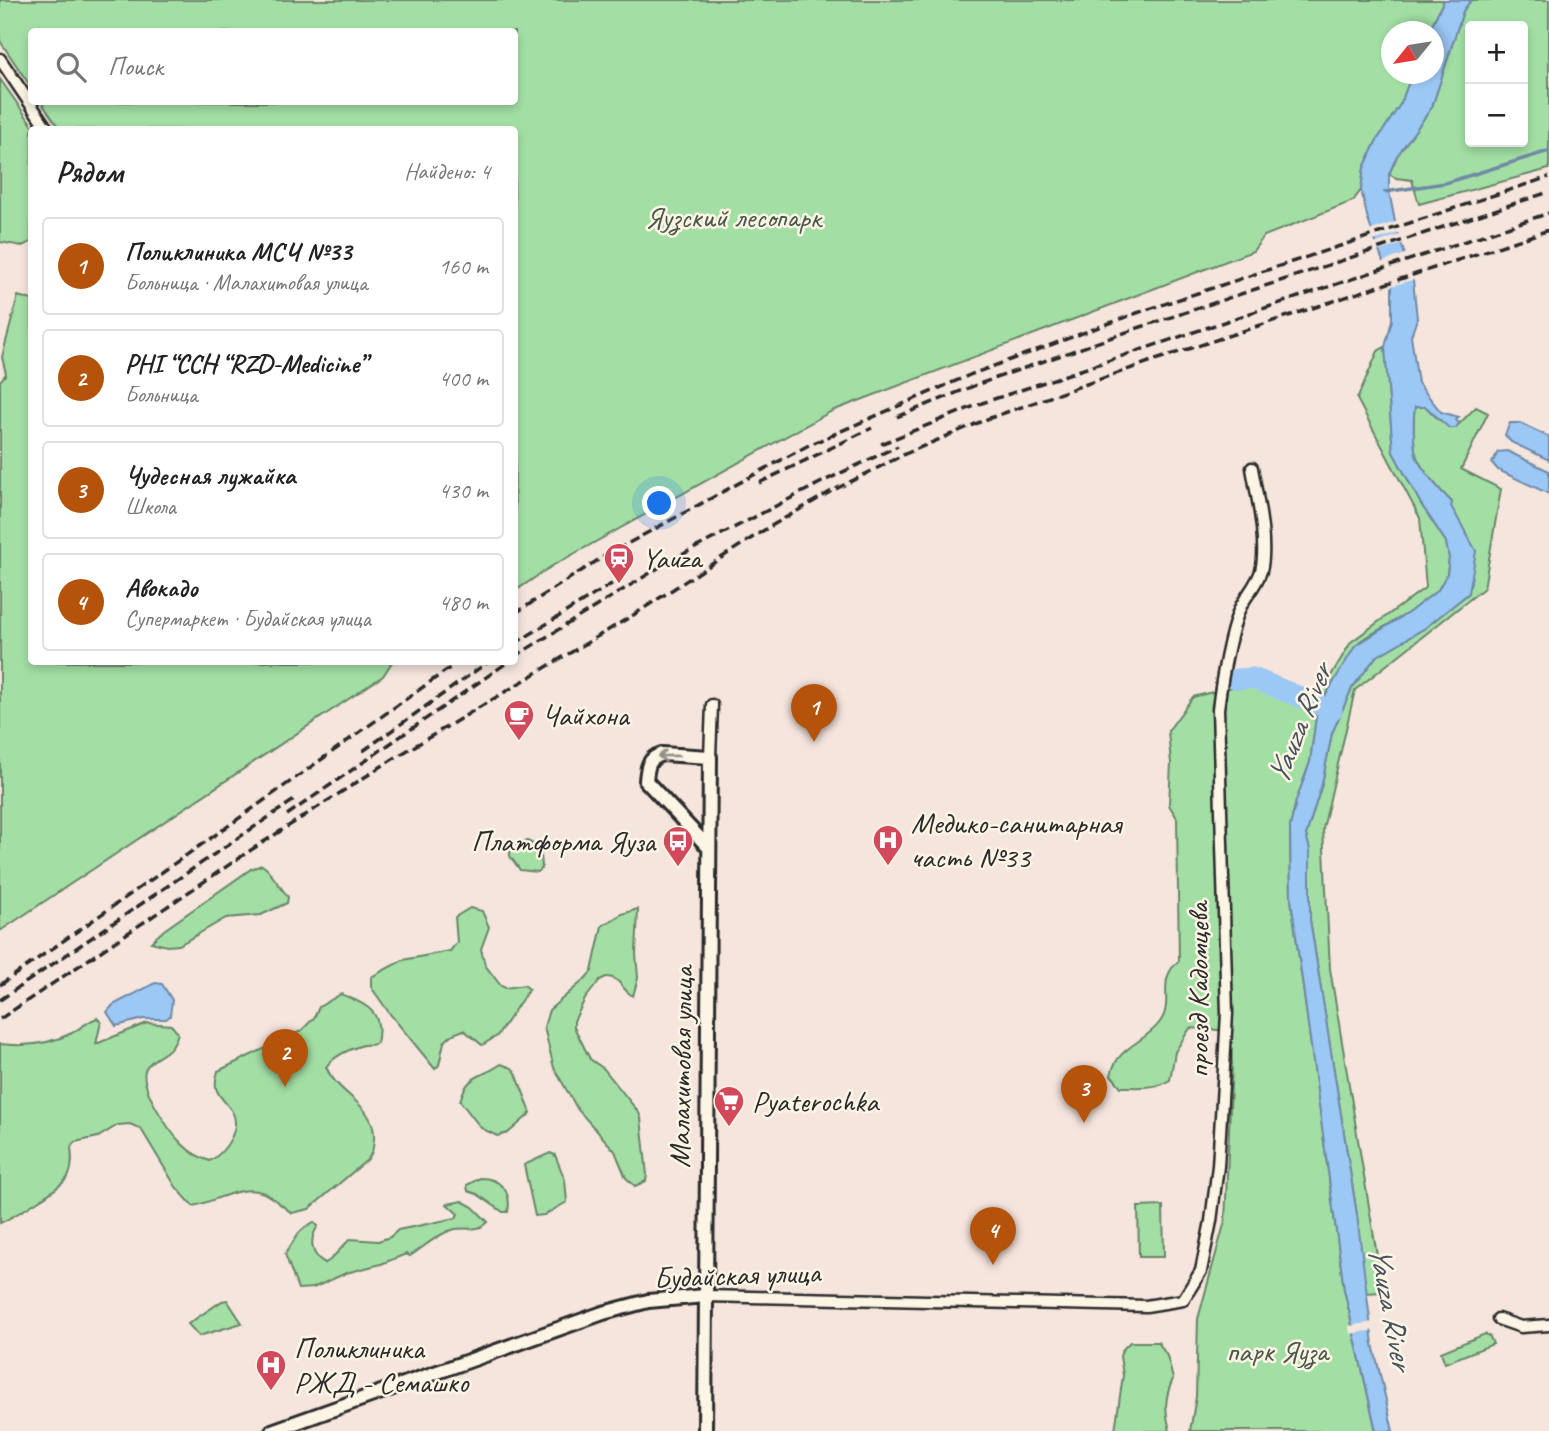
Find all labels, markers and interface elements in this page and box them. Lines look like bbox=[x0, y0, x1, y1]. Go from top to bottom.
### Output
north arrow bbox=[1381, 21, 1444, 84]
map controls bbox=[1465, 21, 1528, 147]
button: + bbox=[1465, 21, 1528, 84]
search box bbox=[28, 28, 518, 105]
icon: search bbox=[52, 48, 90, 86]
text: Поиск bbox=[108, 50, 163, 83]
button: − bbox=[1465, 84, 1528, 147]
text: Рядом bbox=[56, 153, 123, 191]
text: Найдено: 4 bbox=[404, 157, 490, 186]
park label: Яузский лесопарк bbox=[645, 198, 823, 236]
text: Поликлиника МСЧ №33 bbox=[125, 235, 351, 268]
text: 1 bbox=[76, 252, 86, 281]
text: 160 m bbox=[439, 252, 488, 281]
text: Больница · Малахитовая улица bbox=[125, 268, 368, 297]
text: PHI “CCH “RZD-Medicine” bbox=[125, 347, 366, 380]
text: 2 bbox=[76, 364, 86, 393]
text: 400 m bbox=[439, 364, 488, 393]
text: Больница bbox=[125, 380, 197, 409]
text: Чудесная лужайка bbox=[125, 459, 295, 492]
text: 3 bbox=[76, 476, 86, 505]
text: 430 m bbox=[439, 476, 488, 505]
your location bbox=[642, 486, 676, 520]
text: Школа bbox=[125, 492, 176, 521]
place label: Yauza bbox=[642, 539, 704, 577]
station icon: Yauza bbox=[602, 541, 636, 585]
text: Авокадо bbox=[125, 571, 198, 604]
text: 4 bbox=[76, 588, 86, 617]
text: 480 m bbox=[439, 588, 488, 617]
text: Супермаркет · Будайская улица bbox=[125, 604, 371, 633]
water label: Yauza River bbox=[1257, 653, 1343, 790]
pin: 1 bbox=[791, 684, 837, 742]
place label: Чайхона bbox=[542, 696, 631, 734]
cafe icon: Чайхона bbox=[502, 698, 536, 742]
one-way arrow bbox=[657, 749, 680, 762]
place label: Медико-санитарная часть №33 bbox=[911, 804, 1124, 876]
place label: Платформа Яуза bbox=[471, 822, 657, 860]
hospital icon: Медико-санитарная часть №33 bbox=[871, 823, 905, 867]
bus stop icon: Платформа Яуза bbox=[661, 824, 695, 868]
street label: проезд Кадомцева bbox=[1179, 899, 1217, 1078]
street label: Малахитовая улица bbox=[660, 963, 702, 1168]
pin: 2 bbox=[262, 1029, 308, 1087]
pin: 3 bbox=[1061, 1065, 1107, 1123]
place label: Pyaterochka bbox=[752, 1082, 880, 1120]
supermarket icon: Pyaterochka bbox=[712, 1084, 746, 1128]
pin: 4 bbox=[970, 1207, 1016, 1265]
water label: Yauza River bbox=[1359, 1242, 1424, 1378]
street label: Будайская улица bbox=[653, 1253, 823, 1297]
place label: Поликлиника РЖД - Семашко bbox=[294, 1329, 470, 1401]
park label: парк Яуза bbox=[1226, 1332, 1330, 1370]
hospital icon: Поликлиника РЖД - Семашко bbox=[254, 1348, 288, 1392]

